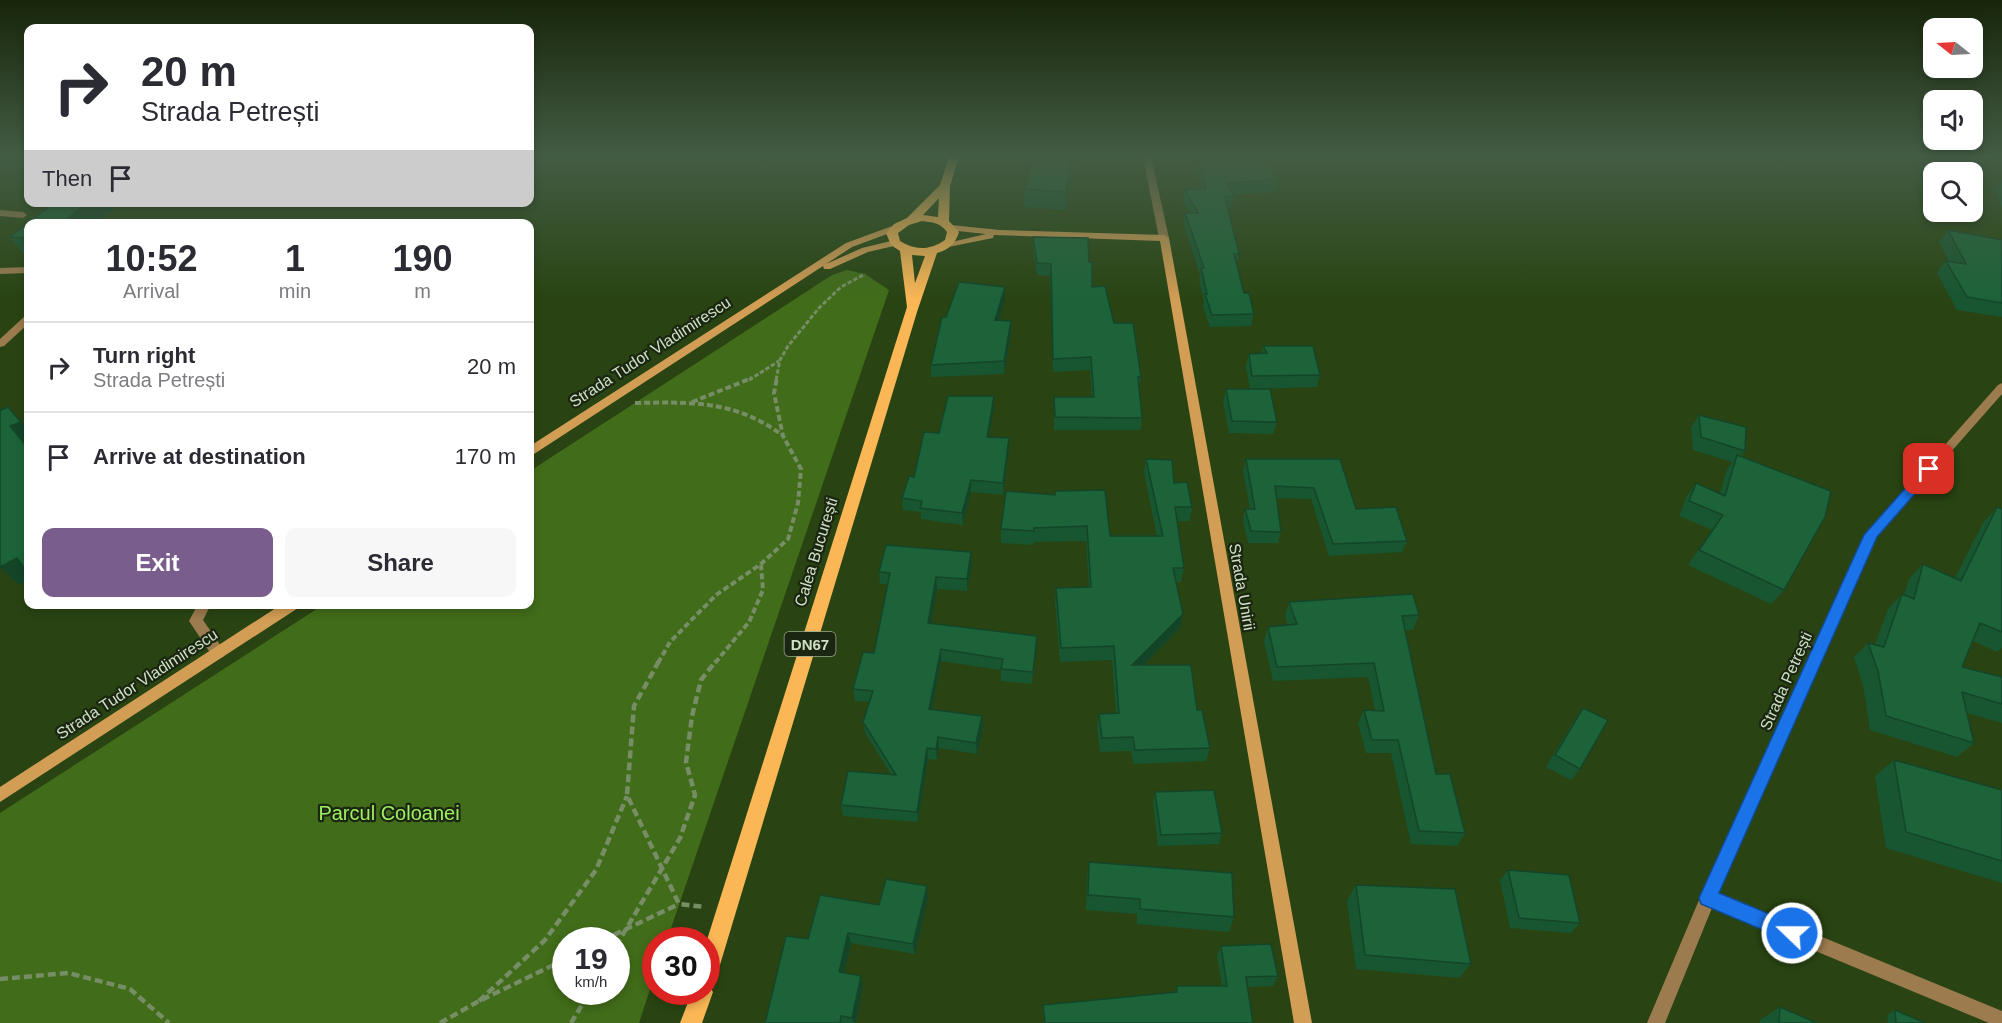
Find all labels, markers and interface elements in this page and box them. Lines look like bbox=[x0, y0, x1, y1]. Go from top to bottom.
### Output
north arrow bbox=[1923, 18, 1983, 78]
map controls bbox=[1923, 18, 1983, 222]
icon: right bbox=[42, 48, 120, 126]
text: 20 m bbox=[141, 48, 237, 95]
button: sound bbox=[1923, 90, 1983, 150]
text: Strada Petrești bbox=[141, 97, 320, 127]
icon: arrive bbox=[104, 162, 137, 195]
button: search bbox=[1923, 162, 1983, 222]
text: Then bbox=[42, 166, 92, 191]
text: 10:52 bbox=[105, 238, 197, 279]
text: 1 bbox=[285, 238, 305, 279]
text: 190 bbox=[392, 238, 453, 279]
text: Arrival bbox=[123, 280, 180, 302]
text: min bbox=[279, 280, 311, 302]
text: m bbox=[414, 280, 431, 302]
street label: Strada Tudor Vladimirescu bbox=[566, 294, 734, 410]
text: Turn right bbox=[93, 343, 195, 368]
icon: right bbox=[42, 351, 75, 384]
text: 20 m bbox=[467, 354, 516, 379]
text: Strada Petrești bbox=[93, 369, 225, 391]
icon: arrive bbox=[42, 441, 75, 474]
pin bbox=[1903, 443, 1954, 494]
text: Arrive at destination bbox=[93, 444, 306, 469]
text: 170 m bbox=[455, 444, 516, 469]
icon: arrive bbox=[1912, 452, 1945, 485]
street label: Calea București bbox=[791, 496, 841, 608]
button: Exit bbox=[42, 528, 273, 597]
button: Share bbox=[285, 528, 516, 597]
street label: Strada Unirii bbox=[1226, 542, 1258, 632]
street label: Strada Tudor Vladimirescu bbox=[53, 626, 221, 742]
street label: Strada Petrești bbox=[1757, 629, 1815, 733]
road number: DN67 bbox=[784, 632, 836, 656]
park label: Parcul Coloanei bbox=[318, 802, 460, 824]
position arrow bbox=[1760, 901, 1824, 965]
speed limit sign: 30 bbox=[642, 927, 720, 1005]
text: 19 bbox=[574, 942, 608, 975]
text: km/h bbox=[575, 973, 607, 990]

